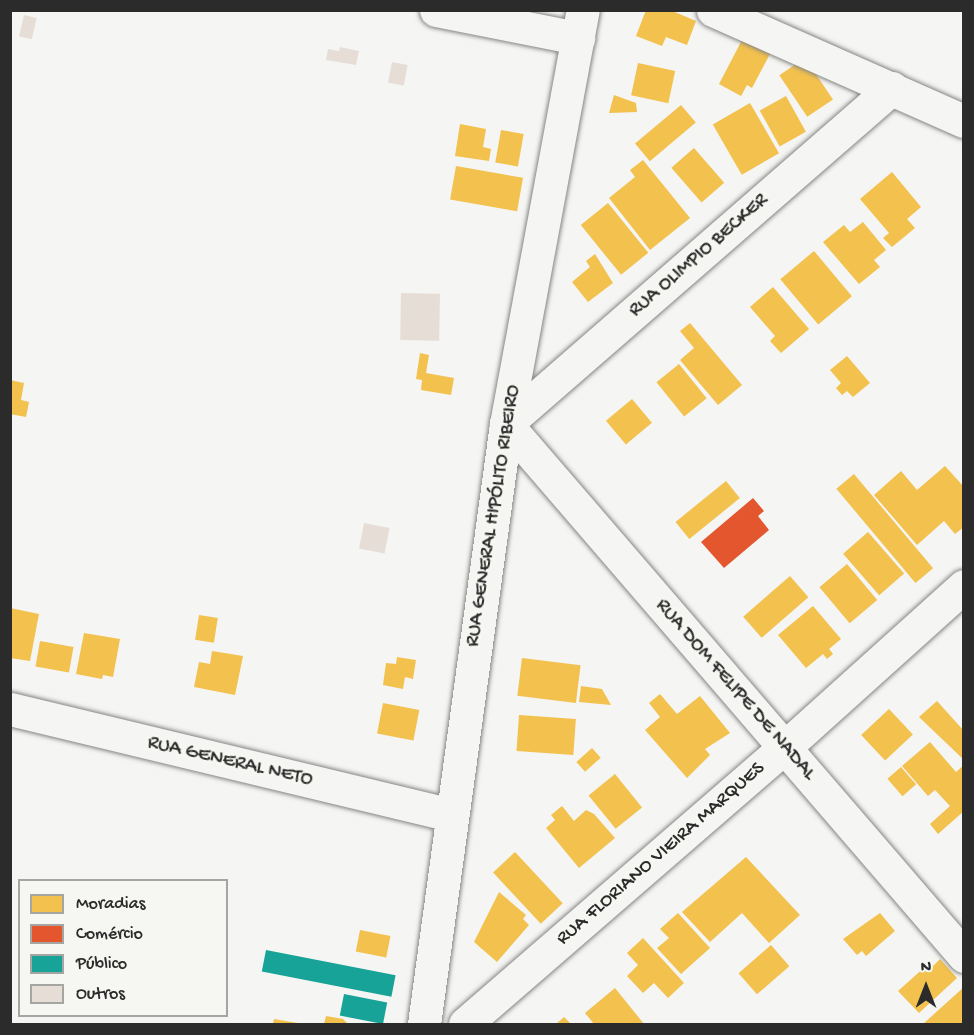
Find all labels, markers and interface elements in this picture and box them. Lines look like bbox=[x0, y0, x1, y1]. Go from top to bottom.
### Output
street label: RUA OLIMPIO BECKER bbox=[624, 189, 774, 323]
street label: RUA GENERAL HIPÓLITO RIBEIRO bbox=[461, 383, 527, 649]
street label: RUA DOM FELIPE DE NADAL bbox=[650, 594, 820, 786]
street label: RUA GENERAL NETO bbox=[145, 731, 315, 793]
street label: RUA FLORIANO VIEIRA MARQUES bbox=[552, 757, 770, 951]
legend bbox=[18, 879, 228, 1017]
text: Moradias bbox=[76, 894, 145, 915]
text: Comércio bbox=[76, 924, 143, 945]
text: Público bbox=[76, 954, 127, 975]
north arrow bbox=[896, 957, 956, 1017]
text: N bbox=[921, 959, 931, 978]
text: Outros bbox=[76, 984, 125, 1005]

